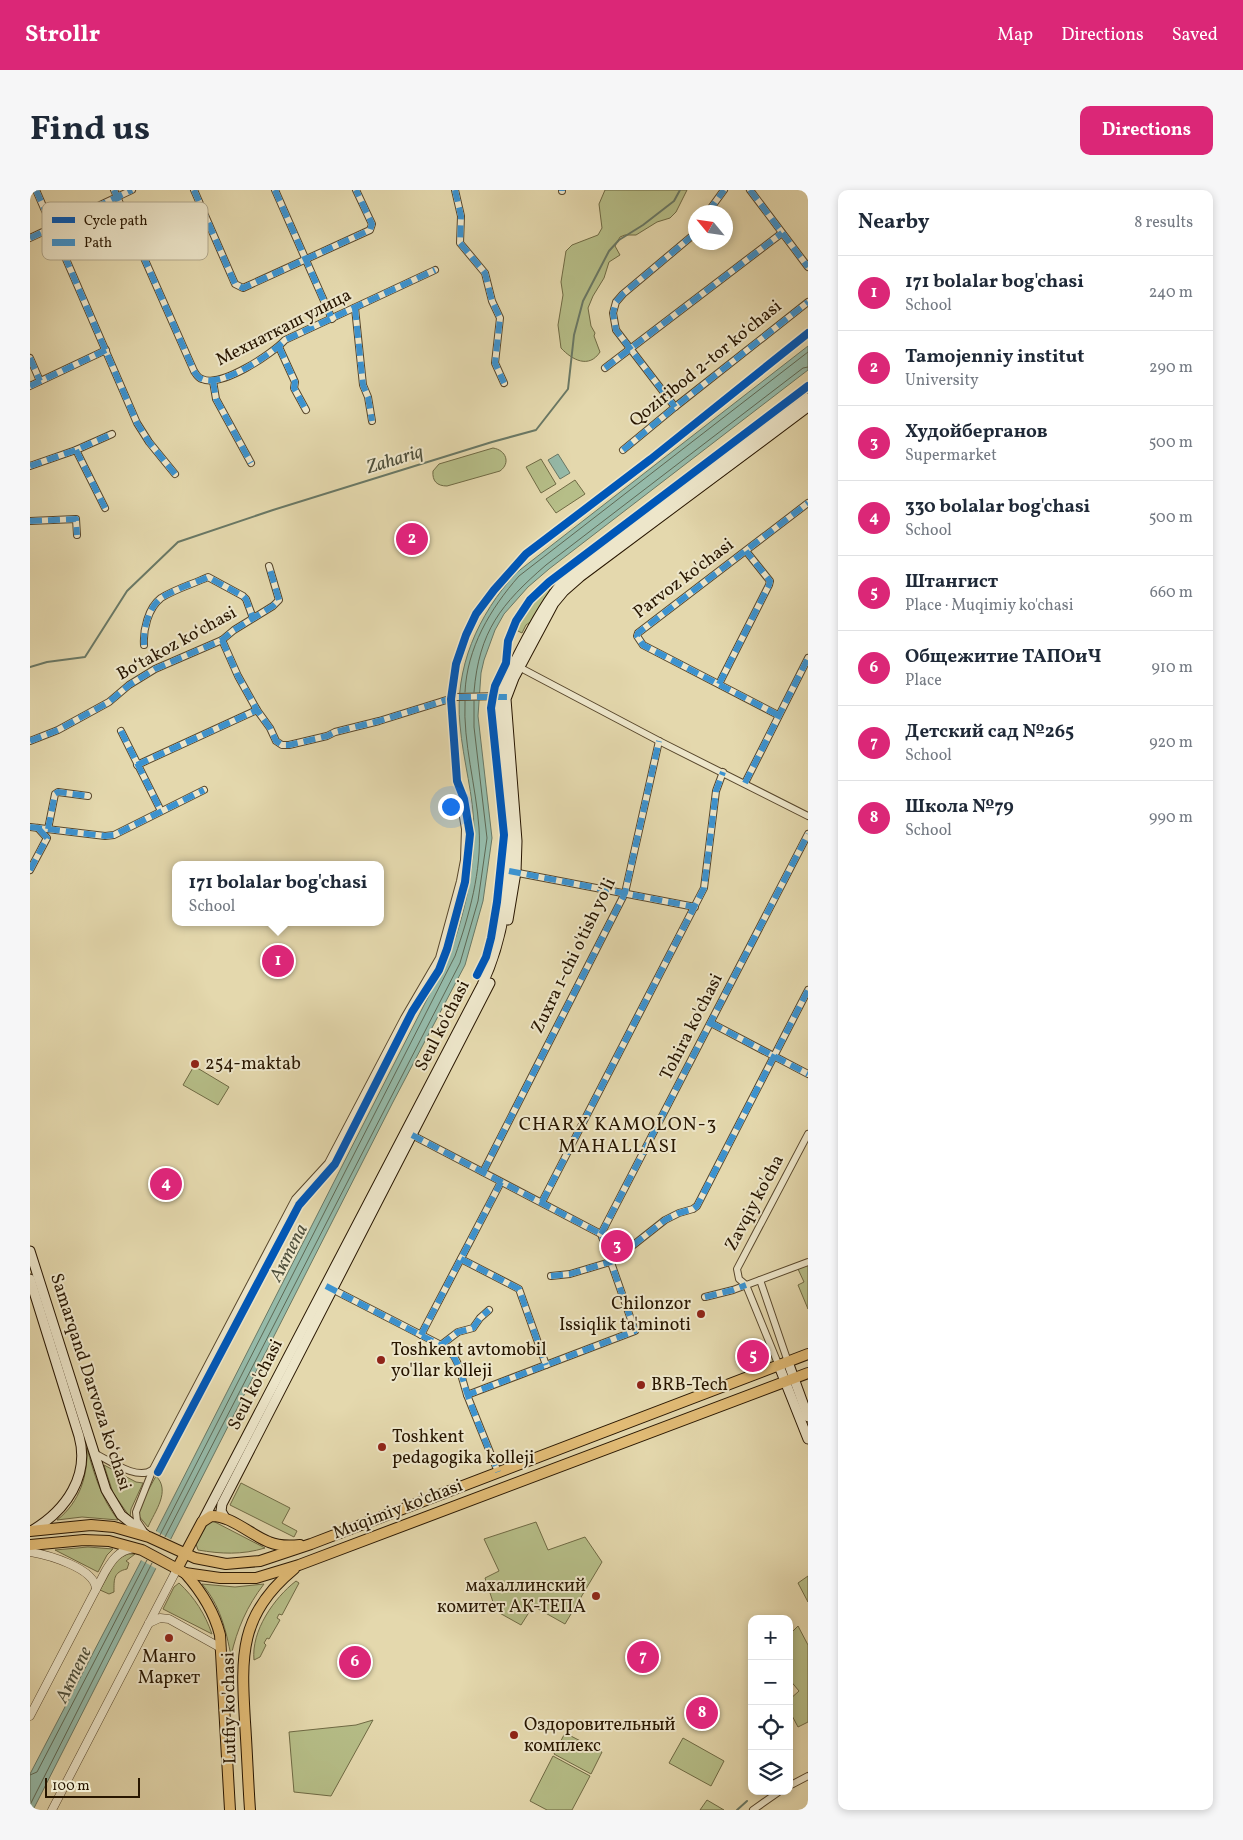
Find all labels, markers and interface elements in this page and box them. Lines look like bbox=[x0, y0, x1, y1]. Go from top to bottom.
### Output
text: Strollr bbox=[25, 18, 100, 52]
text: Map bbox=[997, 23, 1033, 48]
text: Directions bbox=[1061, 23, 1144, 48]
text: Saved bbox=[1172, 23, 1218, 48]
text: Find us bbox=[30, 106, 150, 154]
button: Directions bbox=[1080, 106, 1213, 155]
legend bbox=[42, 202, 208, 260]
north arrow bbox=[688, 205, 733, 250]
text: Nearby bbox=[858, 208, 929, 237]
text: Cycle path bbox=[84, 212, 148, 231]
text: 8 results bbox=[1134, 212, 1193, 234]
text: Path bbox=[84, 234, 112, 253]
text: 171 bolalar bog'chasi bbox=[905, 269, 1084, 295]
text: 1 bbox=[871, 282, 877, 304]
text: 240 m bbox=[1149, 282, 1193, 304]
street label: Мехнаткаш улица bbox=[212, 283, 356, 373]
street label: Qoziribod 2-tor ko‘chasi bbox=[624, 295, 788, 433]
text: School bbox=[905, 295, 952, 317]
text: Tamojenniy institut bbox=[905, 344, 1085, 370]
text: 2 bbox=[870, 357, 878, 379]
text: 290 m bbox=[1149, 357, 1193, 379]
text: University bbox=[905, 370, 979, 392]
text: Худойберганов bbox=[905, 419, 1048, 445]
text: 3 bbox=[870, 432, 878, 454]
text: 500 m bbox=[1149, 432, 1193, 454]
water label: Zahariq bbox=[362, 439, 427, 481]
text: Supermarket bbox=[905, 445, 997, 467]
text: 330 bolalar bog'chasi bbox=[905, 494, 1090, 520]
text: 4 bbox=[869, 507, 879, 529]
text: 500 m bbox=[1149, 507, 1193, 529]
pin: 2 bbox=[396, 520, 428, 558]
text: School bbox=[905, 520, 952, 542]
street label: Parvoz ko'chasi bbox=[629, 533, 739, 625]
text: Штангист bbox=[905, 569, 998, 595]
text: 5 bbox=[870, 582, 878, 604]
text: 660 m bbox=[1150, 582, 1193, 604]
text: Place · Muqimiy ko'chasi bbox=[905, 595, 1073, 617]
street label: Boʻtakoz koʻchasi bbox=[113, 601, 241, 687]
text: Общежитие ТАПОиЧ bbox=[905, 644, 1102, 670]
text: 6 bbox=[870, 657, 878, 679]
text: 910 m bbox=[1152, 657, 1193, 679]
text: Place bbox=[905, 670, 942, 692]
text: Детский сад №265 bbox=[905, 719, 1074, 745]
text: 7 bbox=[870, 732, 878, 754]
text: 920 m bbox=[1149, 732, 1193, 754]
text: School bbox=[905, 745, 952, 767]
your location bbox=[438, 794, 464, 820]
text: Школа №79 bbox=[905, 794, 1014, 820]
text: 8 bbox=[870, 807, 878, 829]
text: 990 m bbox=[1149, 807, 1193, 829]
text: School bbox=[905, 820, 952, 842]
popup bbox=[172, 861, 384, 926]
text: 171 bolalar bog'chasi bbox=[189, 870, 367, 896]
street label: Zuxra 1-chi o'tish yo'li bbox=[525, 874, 623, 1038]
text: School bbox=[189, 896, 235, 918]
pin: 1 bbox=[262, 942, 294, 980]
street label: Tohira ko'chasi bbox=[654, 969, 730, 1085]
street label: Seul ko'chasi bbox=[409, 976, 477, 1076]
place label: 254-maktab bbox=[205, 1052, 301, 1077]
marker: 254-maktab bbox=[189, 1058, 201, 1070]
district label: CHARX KAMOLON-3 MAHALLASI bbox=[519, 1112, 717, 1160]
street label: Zavqiy ko'cha bbox=[719, 1151, 791, 1255]
pin: 4 bbox=[150, 1165, 182, 1203]
water label: Актепа bbox=[263, 1220, 315, 1287]
pin: 3 bbox=[601, 1227, 633, 1265]
street label: Samarqand Darvoza koʻchasi bbox=[43, 1270, 137, 1494]
place label: Chilonzor Issiqlik ta'minoti bbox=[559, 1292, 691, 1338]
marker: Chilonzor Issiqlik ta'minoti bbox=[695, 1308, 707, 1320]
street label: Seul ko'chasi bbox=[222, 1335, 290, 1435]
pin: 5 bbox=[737, 1337, 769, 1375]
place label: Toshkent avtomobil yo'llar kolleji bbox=[391, 1338, 547, 1384]
marker: Toshkent avtomobil yo'llar kolleji bbox=[375, 1354, 387, 1366]
place label: BRB-Tech bbox=[651, 1373, 728, 1398]
marker: BRB-Tech bbox=[635, 1379, 647, 1391]
place label: Toshkent pedagogika kolleji bbox=[392, 1425, 534, 1471]
marker: Toshkent pedagogika kolleji bbox=[376, 1441, 388, 1453]
street label: Muqimiy ko'chasi bbox=[329, 1474, 467, 1546]
place label: махаллинский комитет АК-ТЕПА bbox=[437, 1574, 586, 1620]
marker: махаллинский комитет АК-ТЕПА bbox=[590, 1590, 602, 1602]
map controls bbox=[748, 1615, 793, 1795]
button: + bbox=[748, 1615, 793, 1660]
marker: Манго Маркет bbox=[163, 1632, 175, 1644]
pin: 7 bbox=[627, 1638, 659, 1676]
water label: Актепе bbox=[49, 1642, 99, 1708]
pin: 6 bbox=[339, 1643, 371, 1681]
place label: Манго Маркет bbox=[138, 1645, 200, 1691]
street label: Lutfiy ko'chasi bbox=[217, 1652, 243, 1764]
button: − bbox=[748, 1660, 793, 1705]
pin: 8 bbox=[686, 1694, 718, 1732]
button: locate bbox=[748, 1705, 793, 1750]
place label: Оздоровительный комплекс bbox=[524, 1713, 675, 1759]
marker: Оздоровительный комплекс bbox=[508, 1729, 520, 1741]
button: layers bbox=[748, 1750, 793, 1795]
scale bar bbox=[45, 1775, 140, 1798]
text: 100 m bbox=[52, 1777, 90, 1796]

